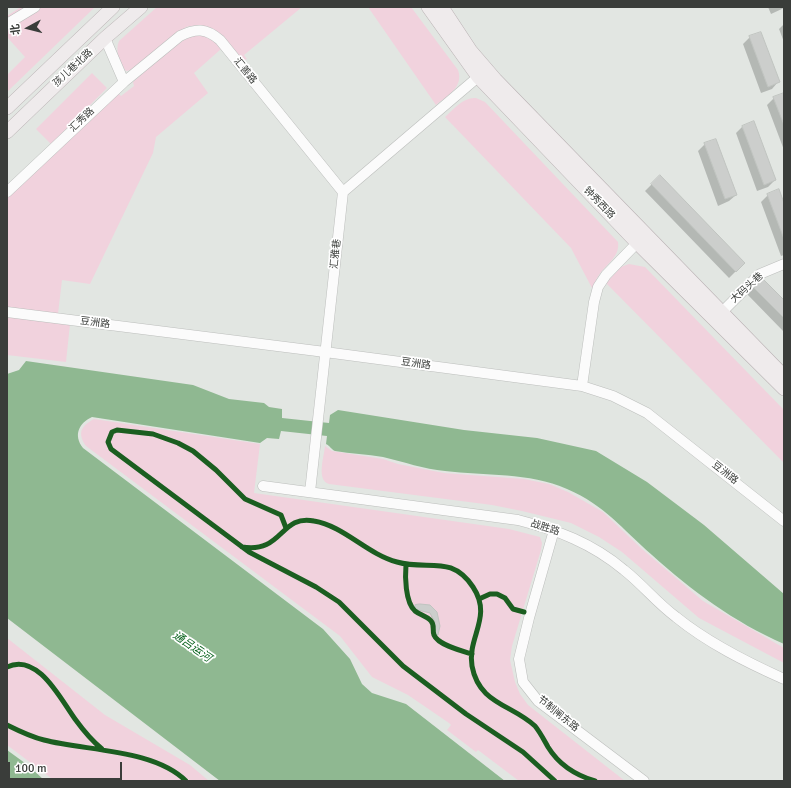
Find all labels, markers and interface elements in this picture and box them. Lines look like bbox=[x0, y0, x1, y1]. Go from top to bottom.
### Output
north arrow bbox=[8, 8, 48, 48]
text: 北 bbox=[8, 23, 23, 36]
street label: 孩儿巷北路 bbox=[51, 47, 95, 89]
street label: 汇善路 bbox=[231, 56, 259, 86]
street label: 汇秀路 bbox=[67, 105, 97, 135]
street label: 钟秀西路 bbox=[581, 184, 617, 222]
street label: 汇雅巷 bbox=[328, 238, 344, 270]
street label: 大码头巷 bbox=[728, 270, 766, 306]
street label: 豆洲路 bbox=[79, 315, 111, 331]
street label: 豆洲路 bbox=[400, 356, 432, 372]
street label: 豆洲路 bbox=[709, 459, 741, 487]
street label: 战胜路 bbox=[529, 518, 561, 538]
water label: 通吕运河 bbox=[170, 629, 214, 665]
street label: 节制闸东路 bbox=[535, 694, 581, 734]
scale bar bbox=[10, 754, 124, 780]
text: 100 m bbox=[15, 761, 47, 776]

